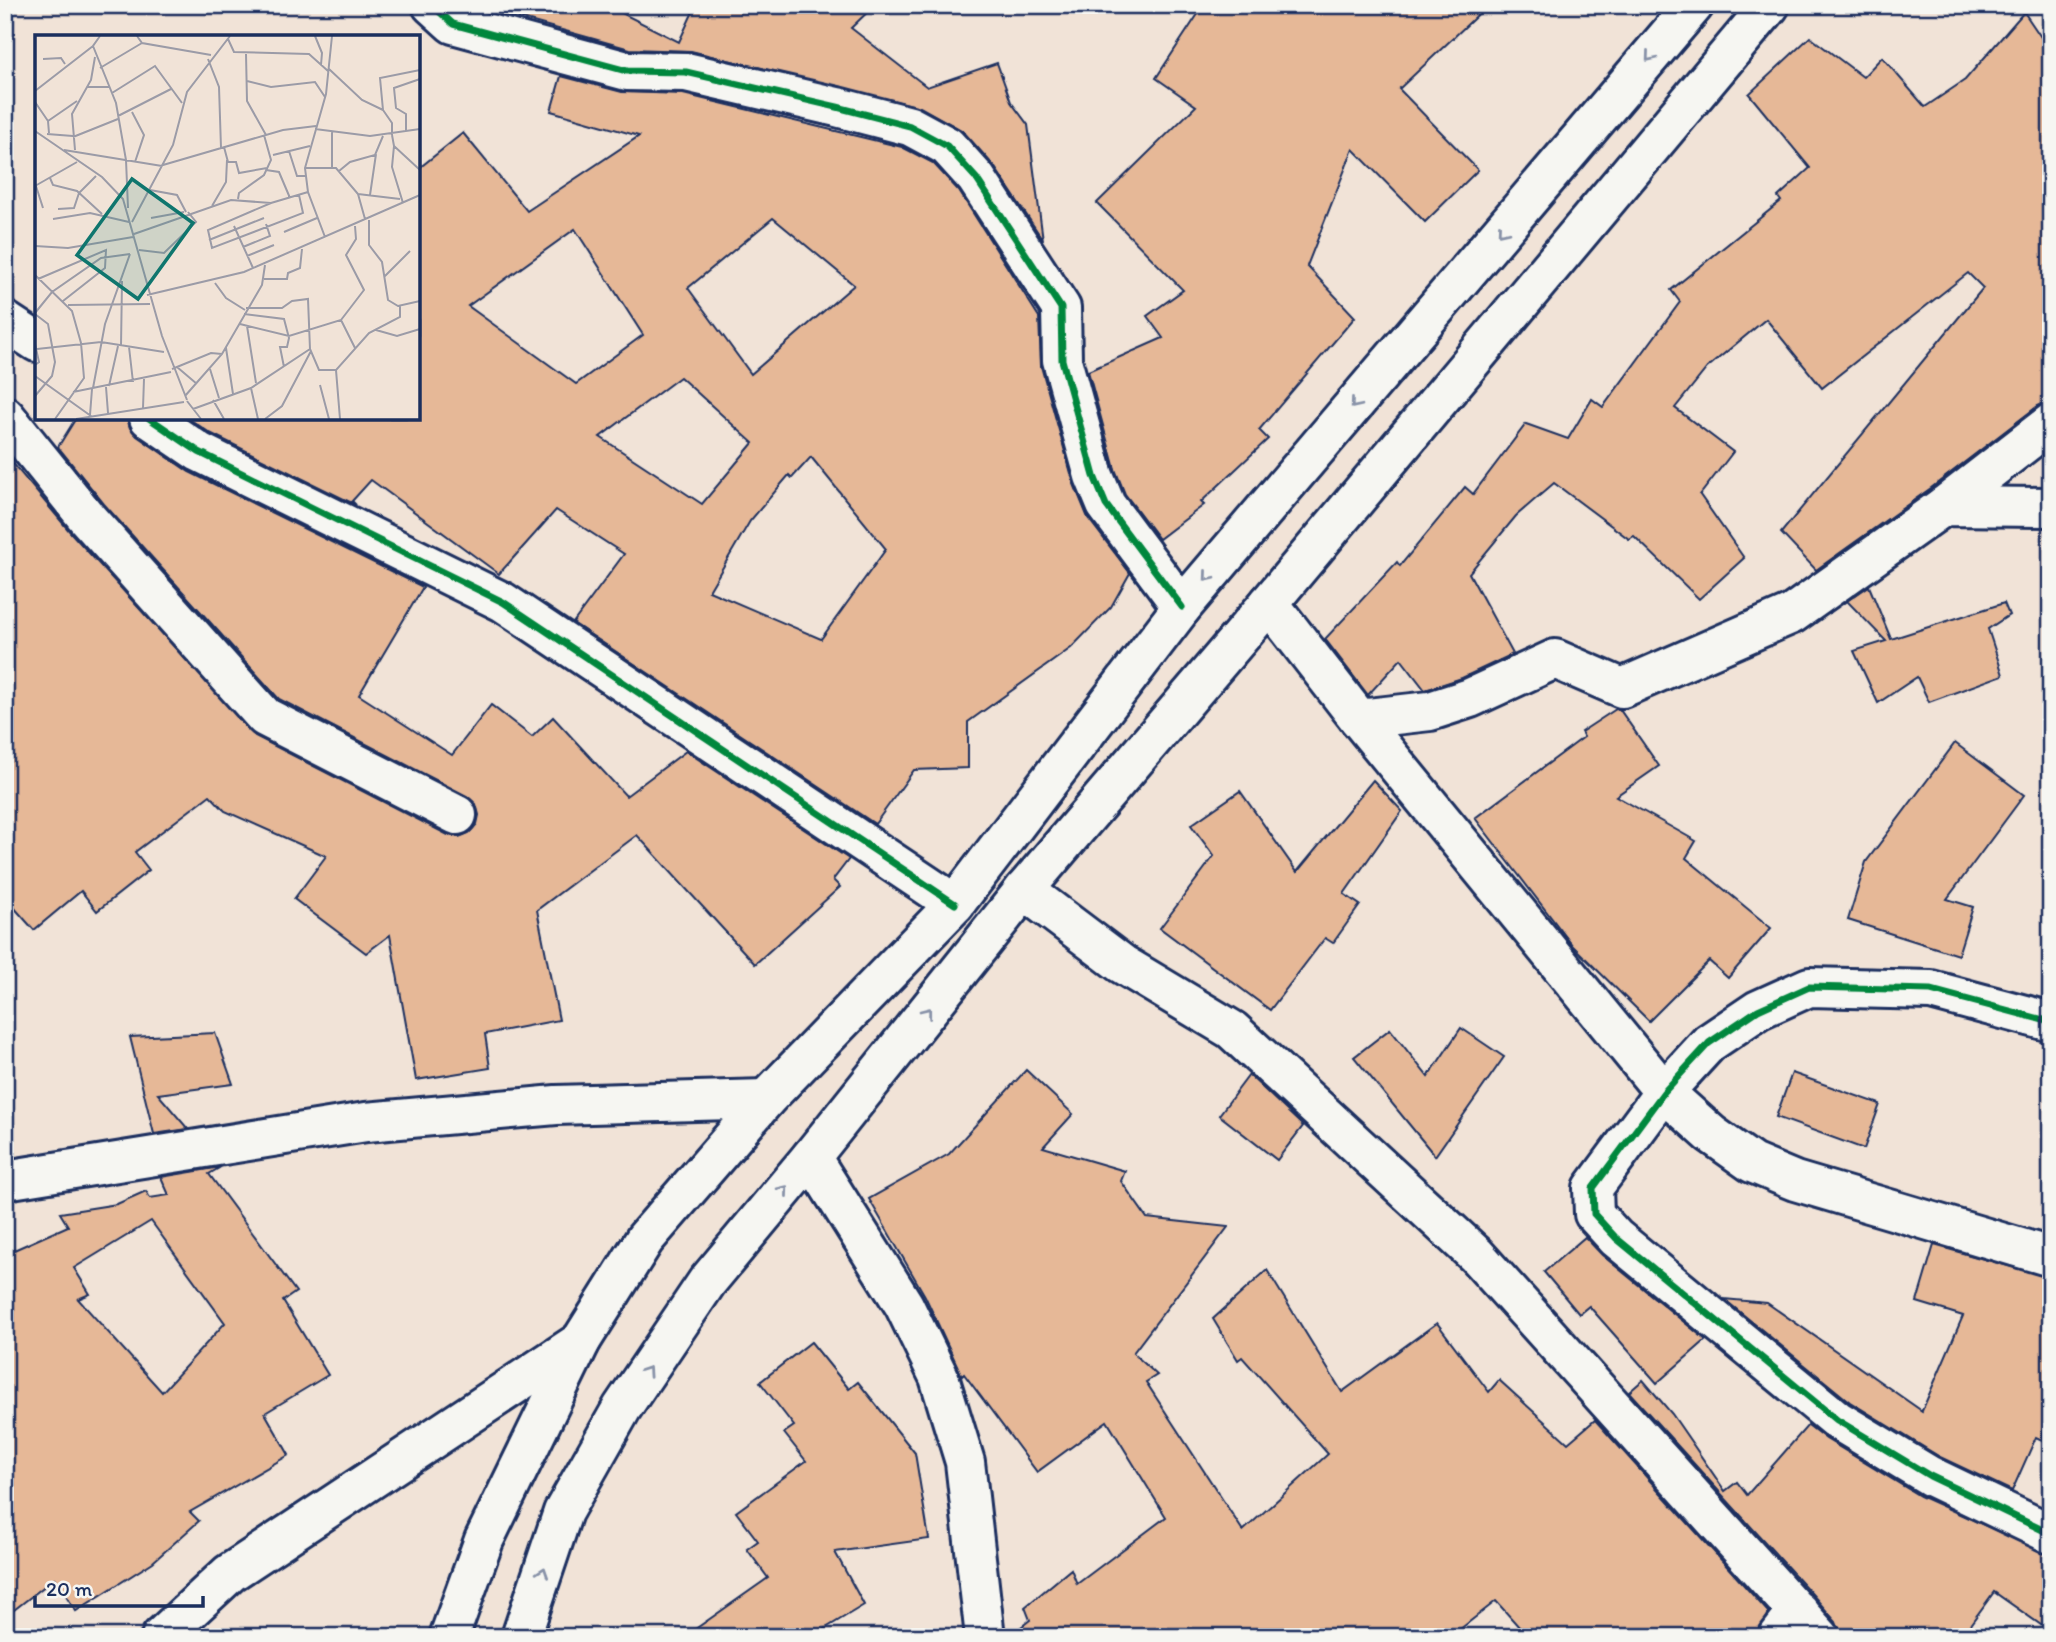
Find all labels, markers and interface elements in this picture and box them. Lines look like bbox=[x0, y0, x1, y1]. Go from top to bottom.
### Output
inset map bbox=[35, 35, 420, 420]
one-way arrow bbox=[1646, 49, 1658, 62]
one-way arrow bbox=[1498, 222, 1510, 235]
one-way arrow bbox=[1351, 396, 1363, 409]
one-way arrow bbox=[1204, 569, 1216, 582]
one-way arrow bbox=[918, 1008, 931, 1020]
one-way arrow bbox=[776, 1185, 788, 1198]
one-way arrow bbox=[639, 1366, 651, 1379]
scale bar bbox=[35, 1565, 203, 1609]
one-way arrow bbox=[535, 1566, 549, 1579]
text: 20 m bbox=[46, 1576, 93, 1601]

